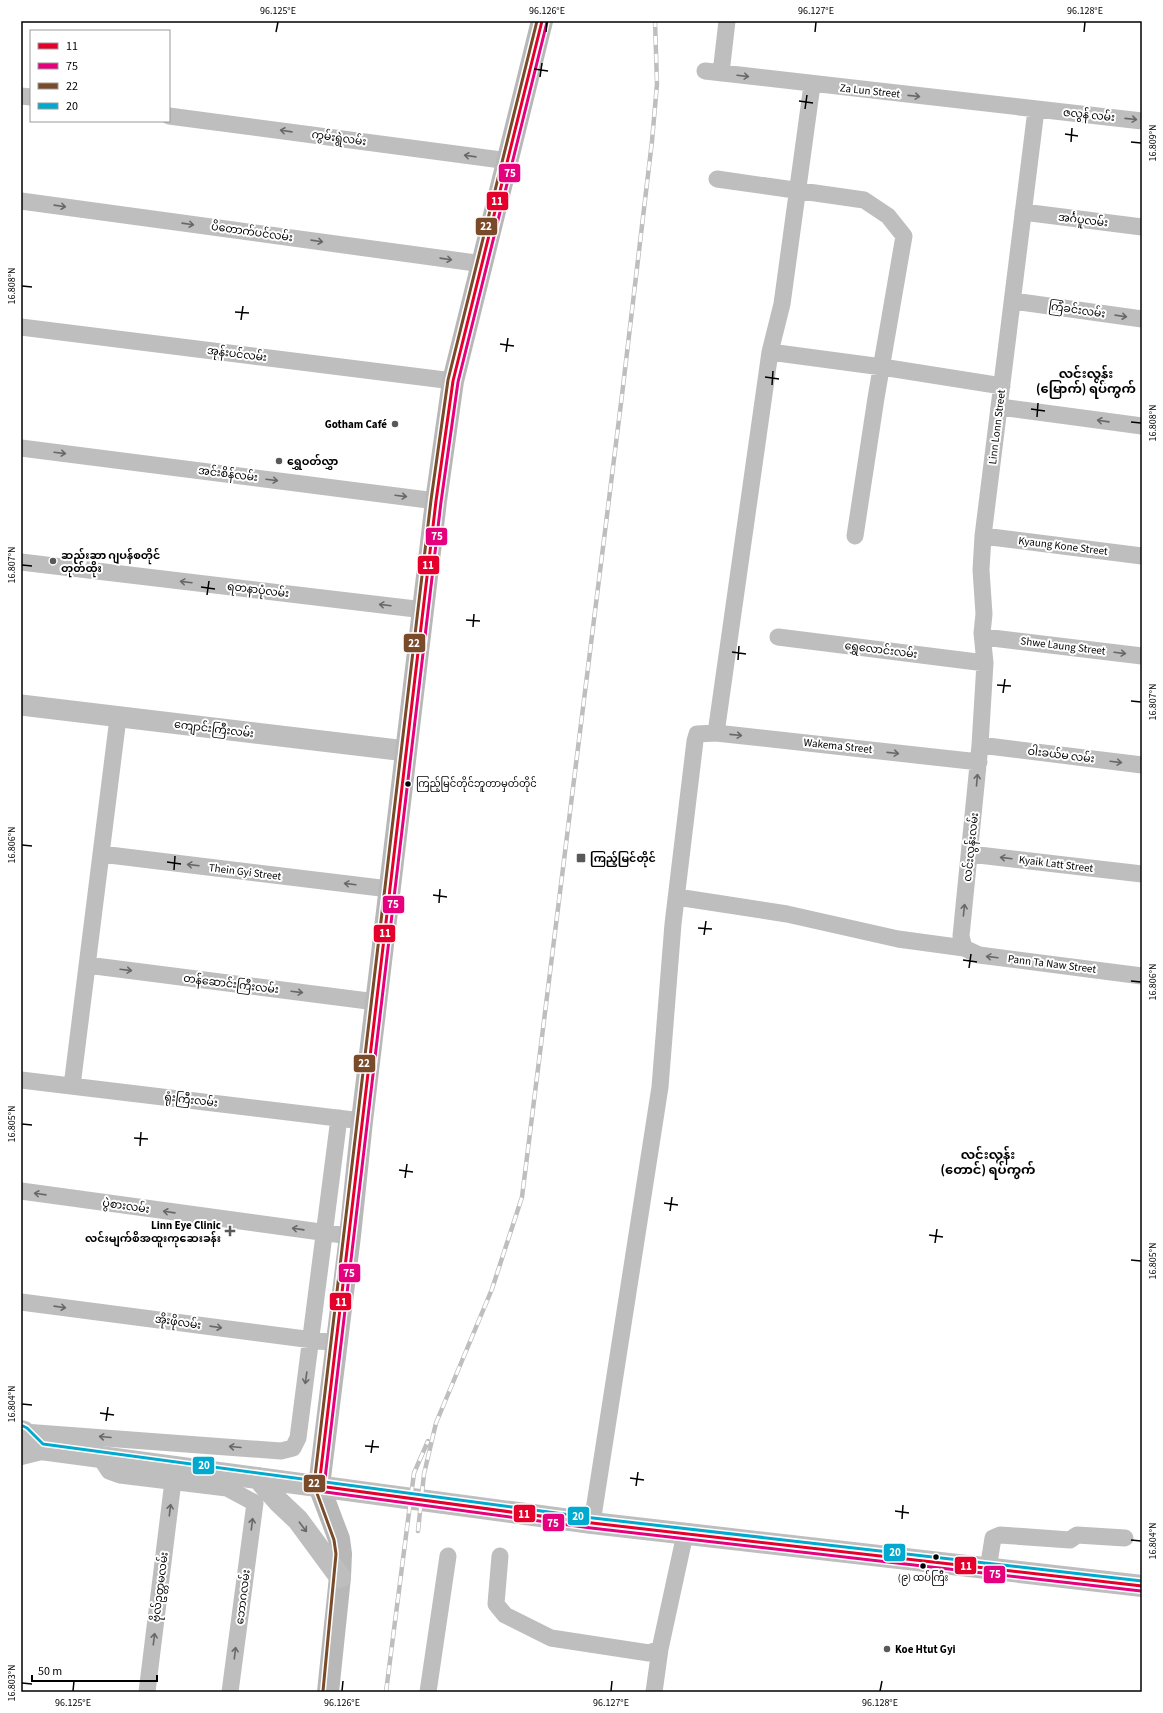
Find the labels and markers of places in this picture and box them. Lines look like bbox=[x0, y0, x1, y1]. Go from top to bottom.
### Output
place label: Gotham Café bbox=[325, 417, 387, 432]
marker: Gotham Café bbox=[390, 419, 400, 429]
place label: ရွှေဝတ်လွှာ bbox=[287, 454, 338, 471]
marker: ရွှေဝတ်လွှာ bbox=[274, 456, 284, 466]
place label: ဆည်းဆာ ဂျပန်စတိုင် တုတ်ထိုး bbox=[61, 548, 160, 578]
marker: ဆည်းဆာ ဂျပန်စတိုင် တုတ်ထိုး bbox=[48, 556, 58, 566]
place label: ကြည့်မြင်တိုင်ဘူတာမှတ်တိုင် bbox=[416, 776, 537, 792]
marker: ကြည့်မြင်တိုင်ဘူတာမှတ်တိုင် bbox=[403, 779, 413, 789]
place label: ကြည့်မြင်တိုင် bbox=[590, 851, 656, 868]
marker: ကြည့်မြင်တိုင် bbox=[575, 852, 587, 864]
place label: Linn Eye Clinic လင်းမျက်စိအထူးကုဆေးခန်း bbox=[85, 1218, 221, 1248]
marker: Linn Eye Clinic လင်းမျက်စိအထူးကုဆေးခန်း bbox=[224, 1225, 236, 1237]
unlabelled marker bbox=[931, 1552, 941, 1562]
marker: (၉) ထပ်ကြီး bbox=[918, 1561, 928, 1571]
place label: (၉) ထပ်ကြီး bbox=[898, 1570, 948, 1586]
place label: Koe Htut Gyi bbox=[895, 1642, 956, 1657]
marker: Koe Htut Gyi bbox=[882, 1644, 892, 1654]

